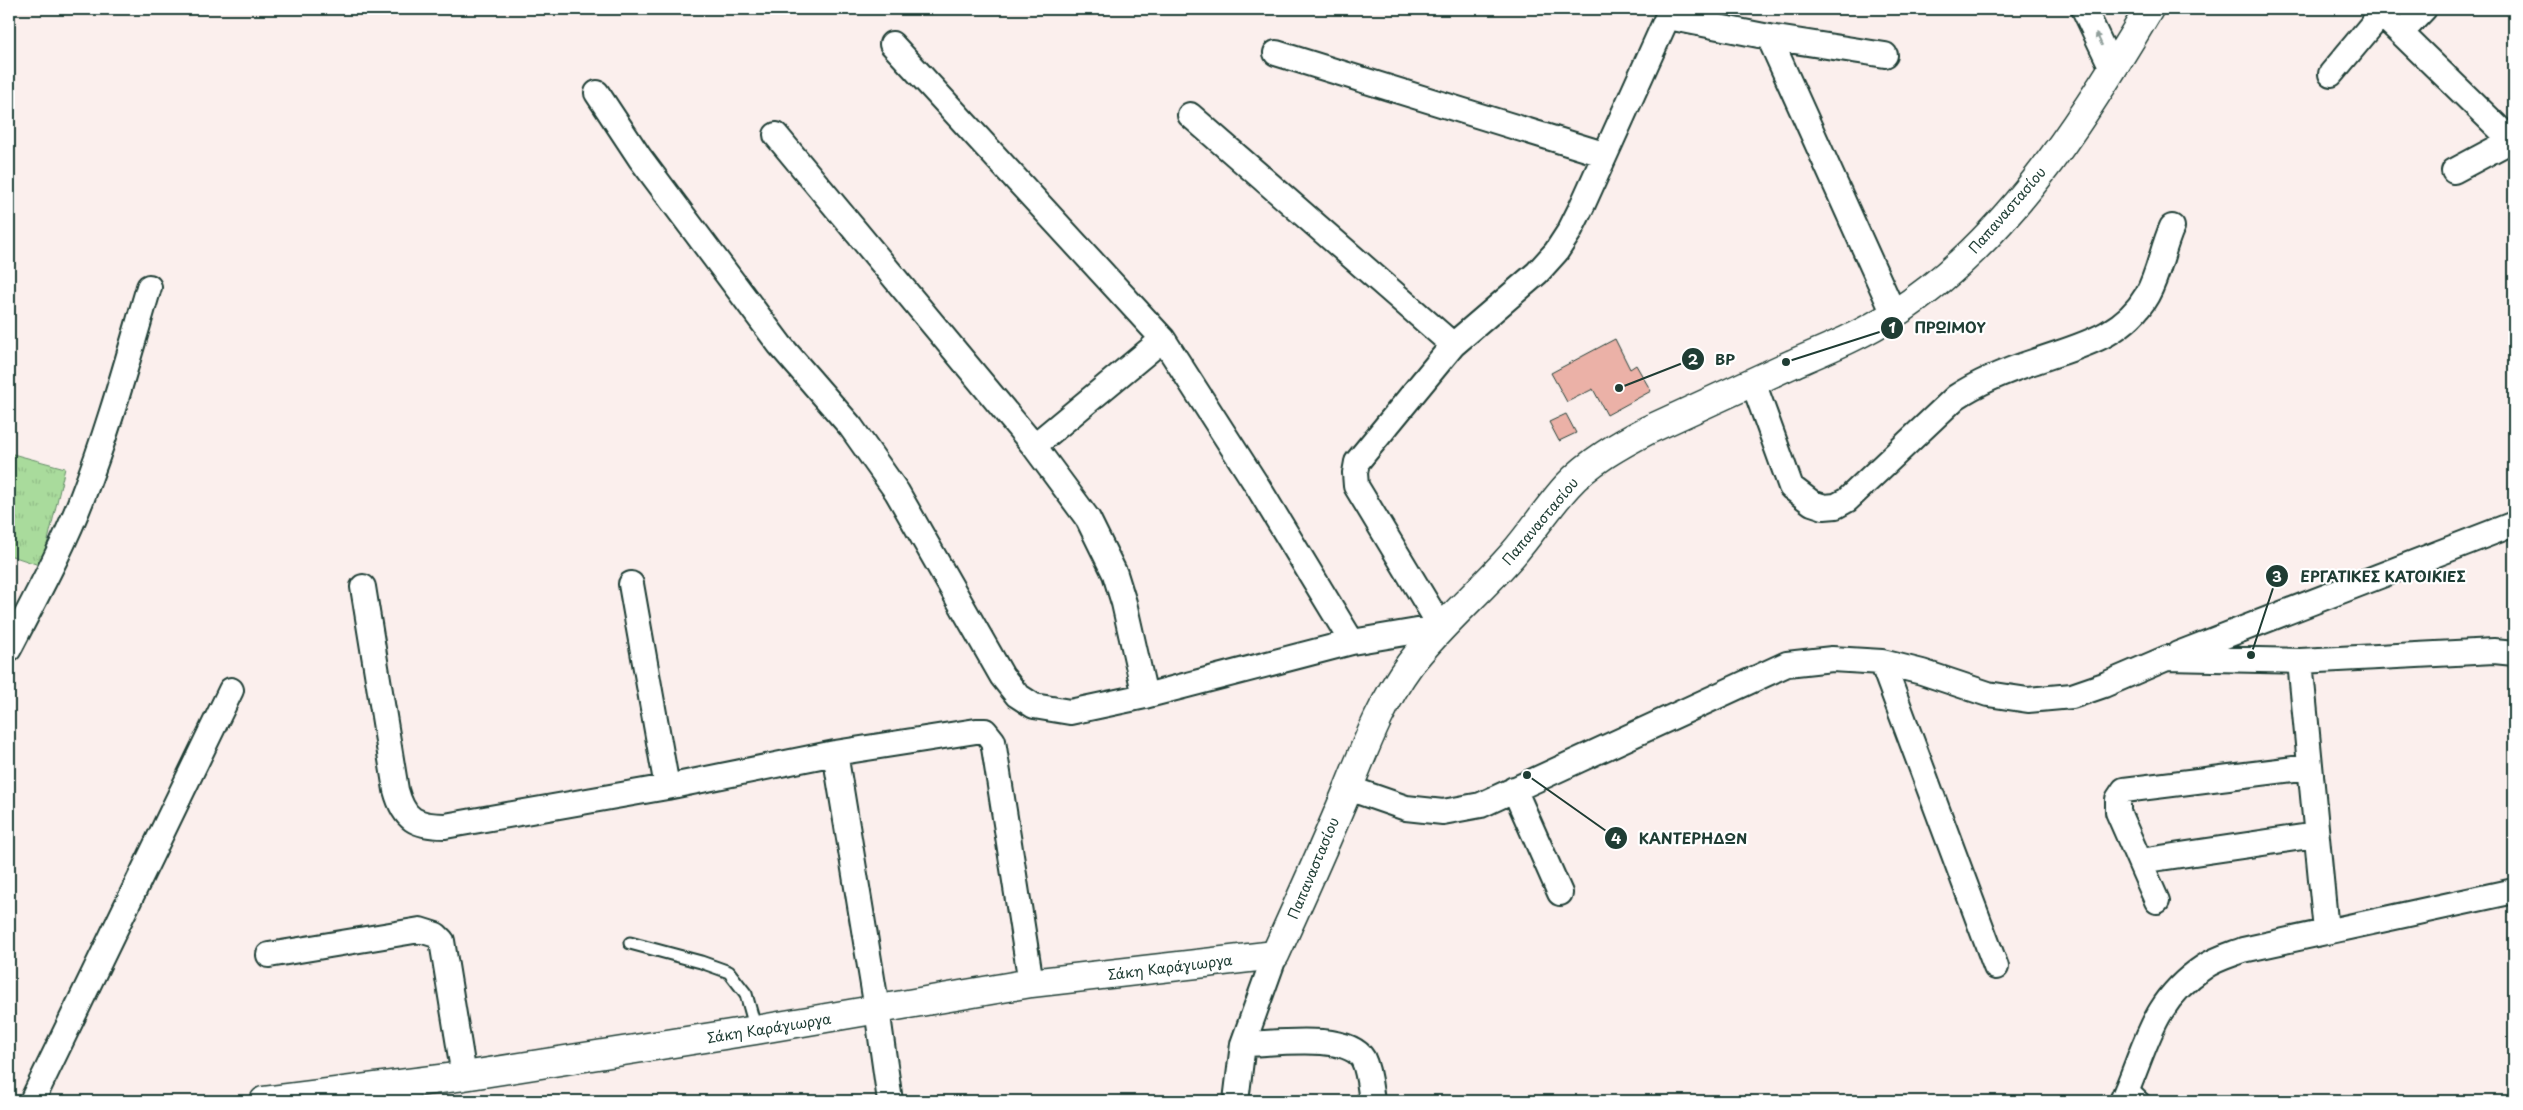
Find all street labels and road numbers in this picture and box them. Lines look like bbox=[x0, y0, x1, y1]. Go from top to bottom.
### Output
street label: Παπαναστασίου bbox=[1963, 162, 2051, 258]
street label: Παπαναστασίου bbox=[1497, 473, 1583, 569]
street label: Παπαναστασίου bbox=[1282, 814, 1344, 922]
street label: Σάκη Καράγιωργα bbox=[1106, 949, 1234, 985]
street label: Σάκη Καράγιωργα bbox=[705, 1008, 833, 1048]

